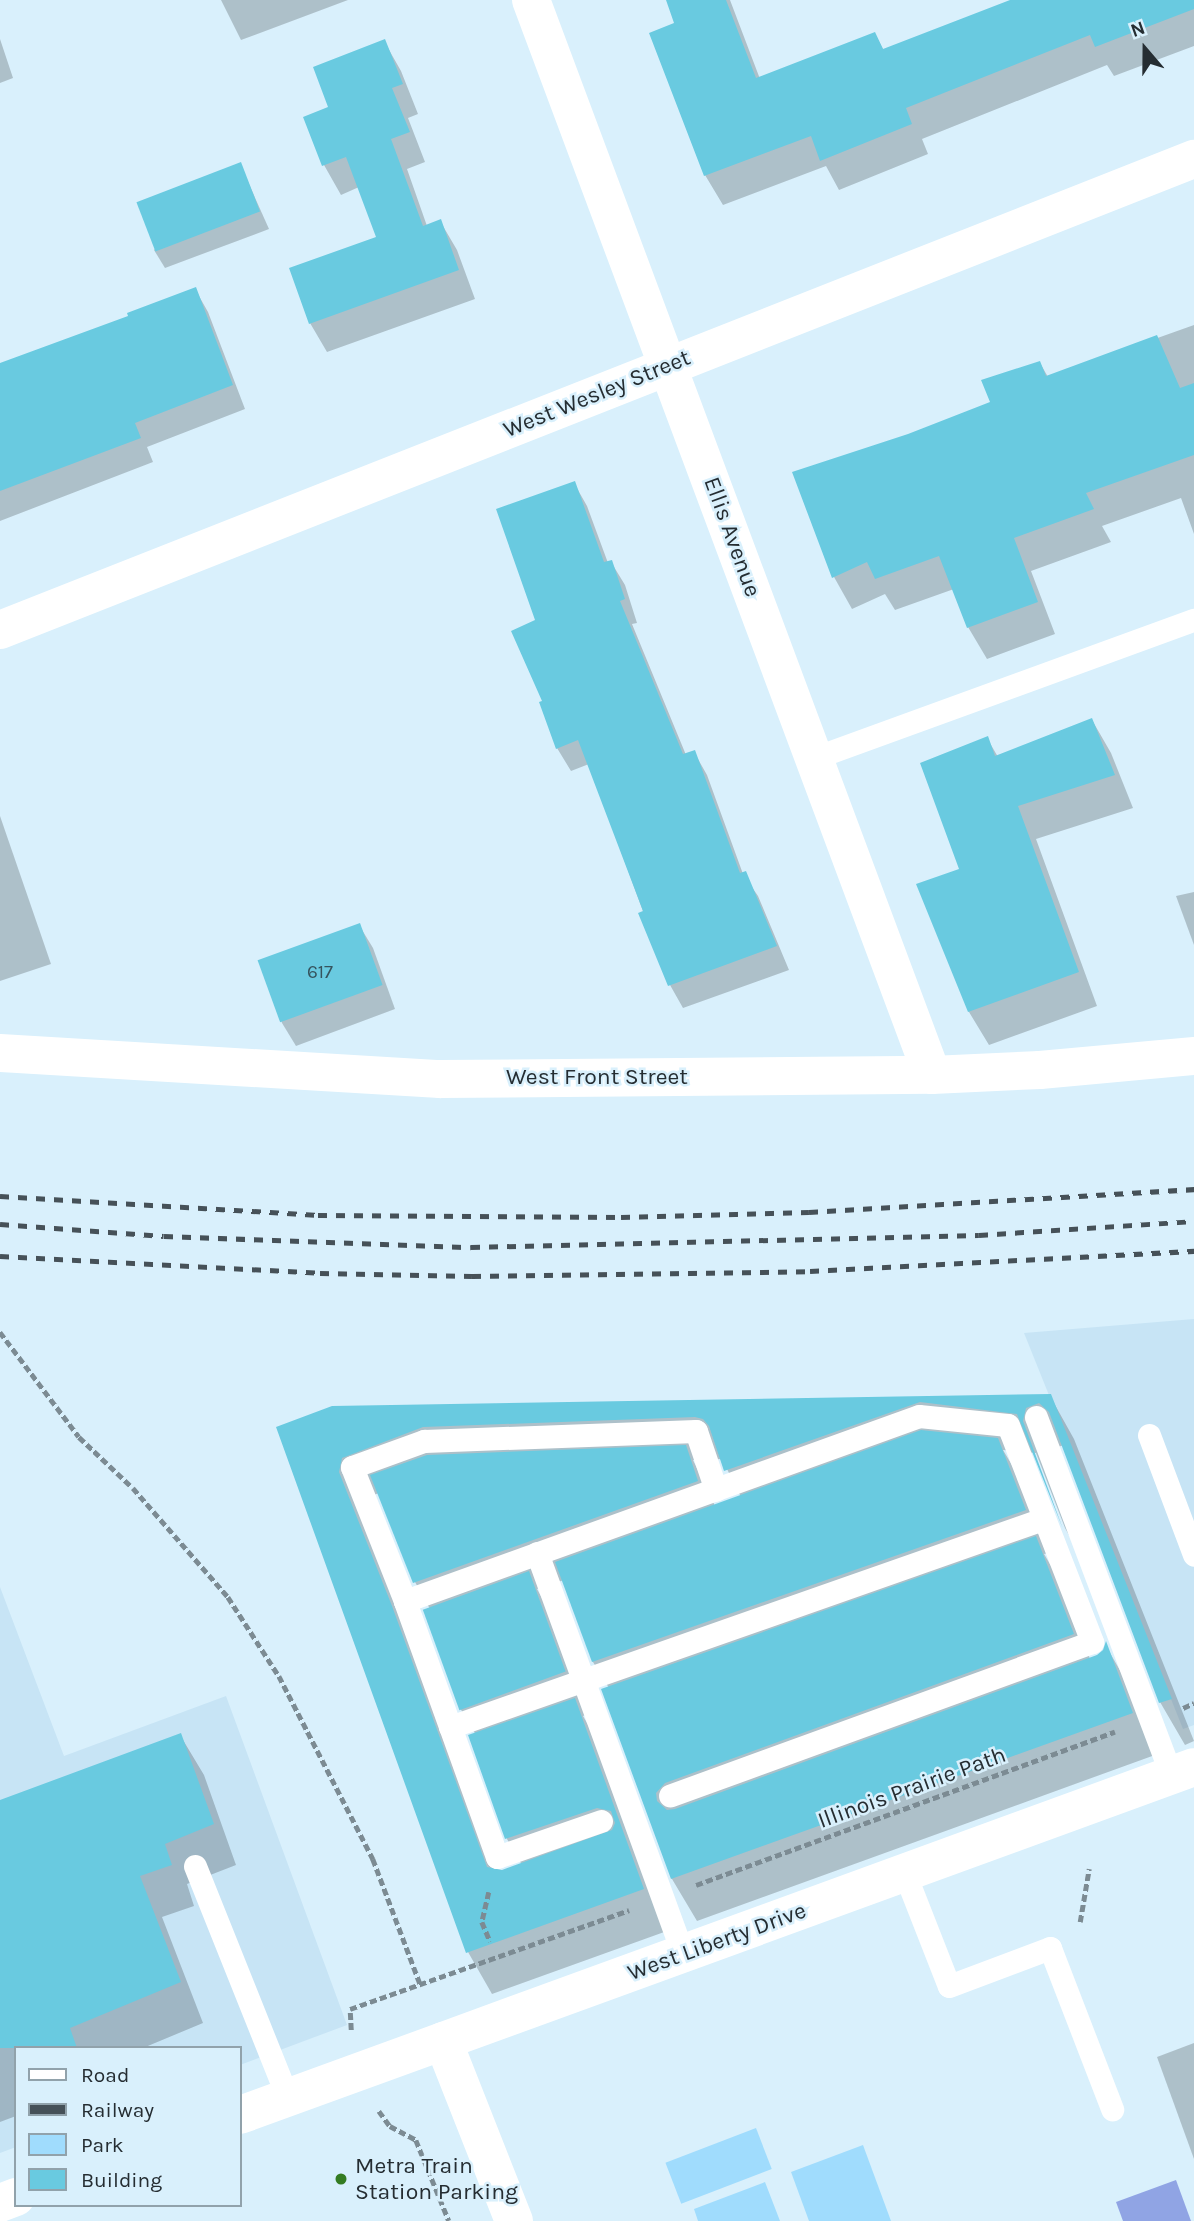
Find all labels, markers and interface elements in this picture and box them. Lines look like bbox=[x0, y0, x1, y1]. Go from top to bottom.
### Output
north arrow bbox=[1110, 14, 1180, 84]
text: N bbox=[1128, 17, 1148, 42]
street label: West Wesley Street bbox=[500, 344, 694, 444]
street label: Ellis Avenue bbox=[698, 473, 766, 601]
house number: 617 bbox=[307, 962, 333, 984]
street label: West Front Street bbox=[506, 1063, 688, 1091]
street label: Illinois Prairie Path bbox=[814, 1741, 1010, 1835]
street label: West Liberty Drive bbox=[624, 1897, 810, 1987]
legend bbox=[14, 2046, 242, 2207]
text: Road bbox=[81, 2063, 129, 2087]
text: Railway bbox=[81, 2098, 154, 2122]
text: Park bbox=[81, 2133, 124, 2157]
place label: Metra Train Station Parking bbox=[355, 2152, 518, 2206]
text: Building bbox=[81, 2168, 162, 2192]
marker: Metra Train Station Parking bbox=[333, 2171, 349, 2187]

